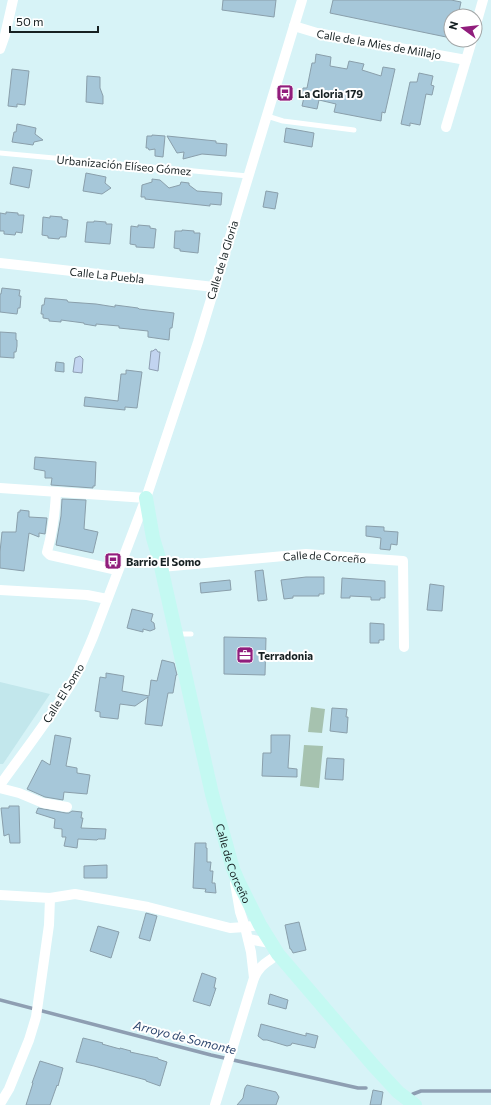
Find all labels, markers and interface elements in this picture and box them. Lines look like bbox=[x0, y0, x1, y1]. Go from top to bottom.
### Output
scale bar bbox=[10, 8, 98, 34]
north arrow bbox=[443, 8, 483, 48]
text: 50 m bbox=[16, 14, 44, 28]
text: N bbox=[446, 20, 460, 31]
street label: Calle de la Mies de Millajo bbox=[316, 27, 443, 61]
bus stop icon: La Gloria 179 bbox=[275, 83, 295, 103]
place label: La Gloria 179 bbox=[298, 87, 363, 100]
street label: Urbanización Elíseo Gómez bbox=[56, 153, 193, 177]
street label: Calle de la Gloria bbox=[204, 219, 240, 301]
street label: Calle La Puebla bbox=[69, 265, 145, 285]
street label: Calle de Corceño bbox=[282, 547, 367, 565]
bus stop icon: Barrio El Somo bbox=[103, 551, 123, 571]
place label: Barrio El Somo bbox=[126, 555, 201, 568]
office icon: Terradonia bbox=[235, 645, 255, 665]
place label: Terradonia bbox=[258, 649, 313, 662]
street label: Calle El Somo bbox=[40, 661, 87, 725]
street label: Calle de Corceño bbox=[214, 822, 255, 905]
water label: Arroyo de Somonte bbox=[131, 1017, 238, 1057]

